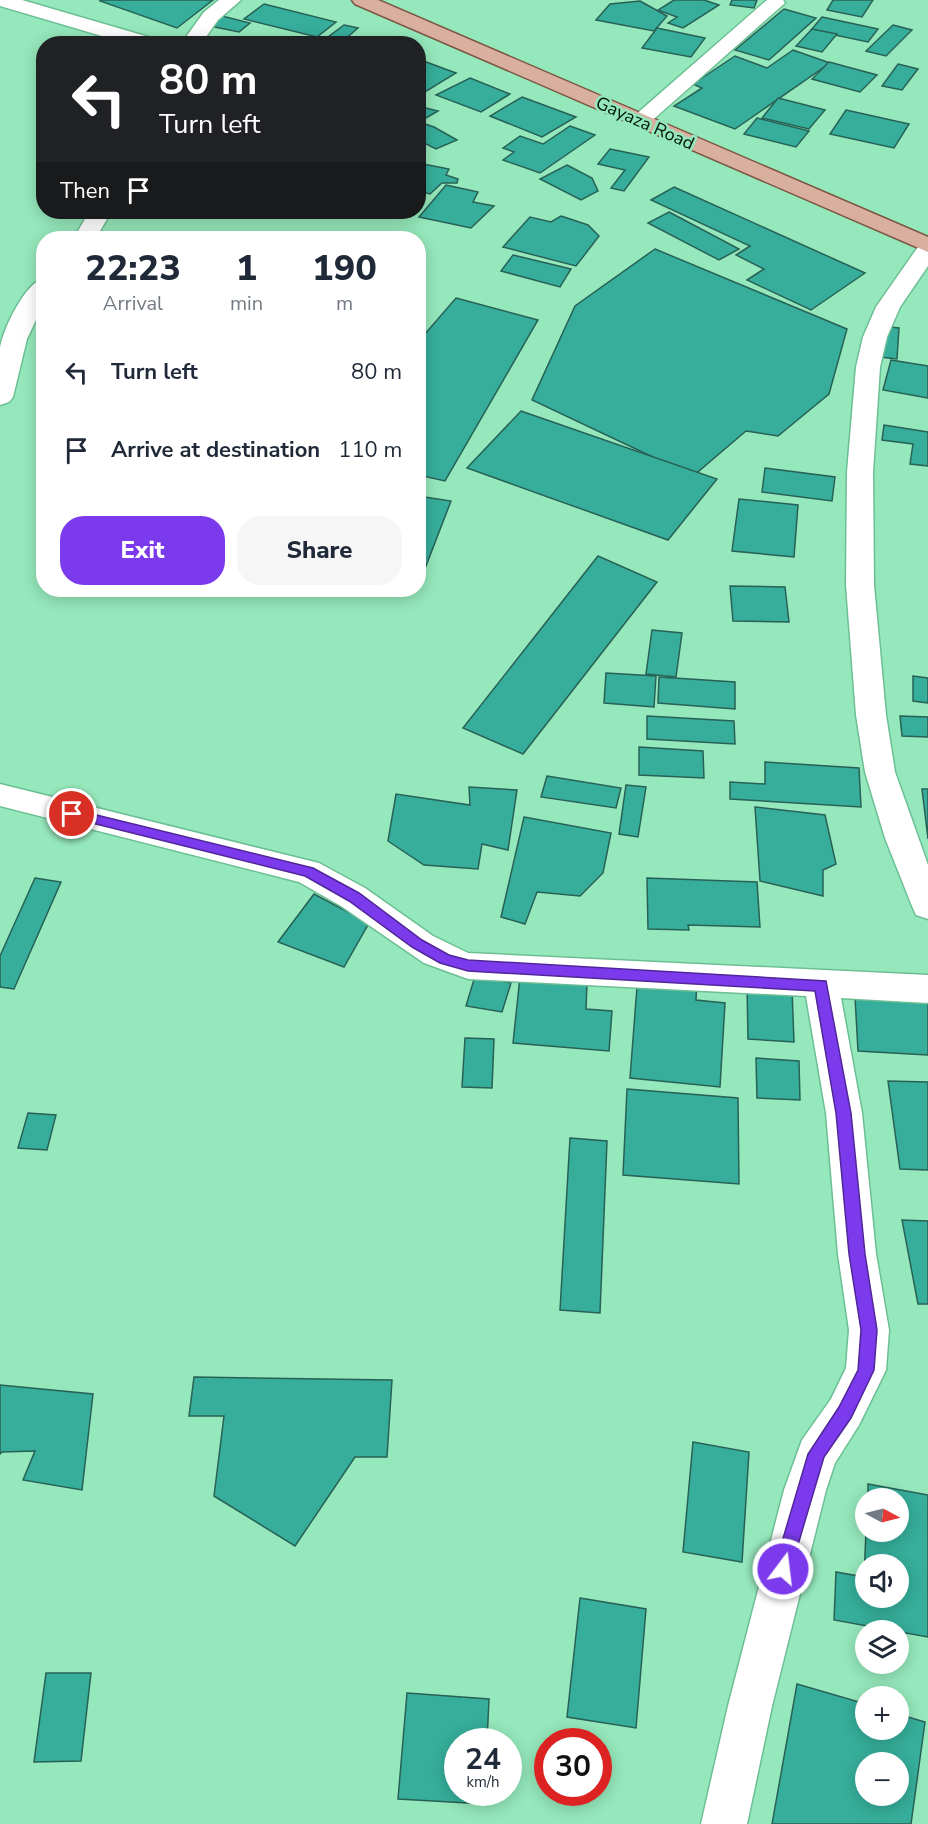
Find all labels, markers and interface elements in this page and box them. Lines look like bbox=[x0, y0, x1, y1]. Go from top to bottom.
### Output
text: 80 m bbox=[159, 52, 258, 109]
icon: left bbox=[60, 60, 138, 138]
street label: Gayaza Road bbox=[592, 91, 698, 155]
text: Turn left bbox=[159, 106, 260, 143]
icon: arrive bbox=[122, 174, 155, 207]
text: Then bbox=[60, 176, 110, 206]
text: 22:23 bbox=[85, 244, 181, 293]
text: 1 bbox=[236, 244, 257, 293]
text: 190 bbox=[312, 244, 377, 293]
text: Arrival bbox=[103, 290, 163, 317]
text: min bbox=[230, 290, 263, 317]
text: m bbox=[336, 290, 353, 317]
icon: left bbox=[60, 356, 93, 389]
text: Turn left bbox=[111, 357, 198, 387]
text: 80 m bbox=[351, 357, 402, 387]
icon: arrive bbox=[60, 434, 93, 467]
text: Arrive at destination bbox=[111, 435, 320, 465]
text: 110 m bbox=[338, 435, 402, 465]
button: Exit bbox=[60, 516, 225, 585]
button: Share bbox=[237, 516, 402, 585]
pin bbox=[46, 788, 97, 839]
icon: arrive bbox=[55, 797, 88, 830]
north arrow bbox=[855, 1488, 909, 1542]
map controls bbox=[855, 1488, 909, 1806]
position arrow bbox=[751, 1537, 815, 1601]
button: sound bbox=[855, 1554, 909, 1608]
button: layers bbox=[855, 1620, 909, 1674]
button: + bbox=[855, 1686, 909, 1740]
speed limit sign: 30 bbox=[534, 1728, 612, 1806]
text: 24 bbox=[465, 1739, 501, 1780]
button: − bbox=[855, 1752, 909, 1806]
text: km/h bbox=[466, 1772, 500, 1792]

